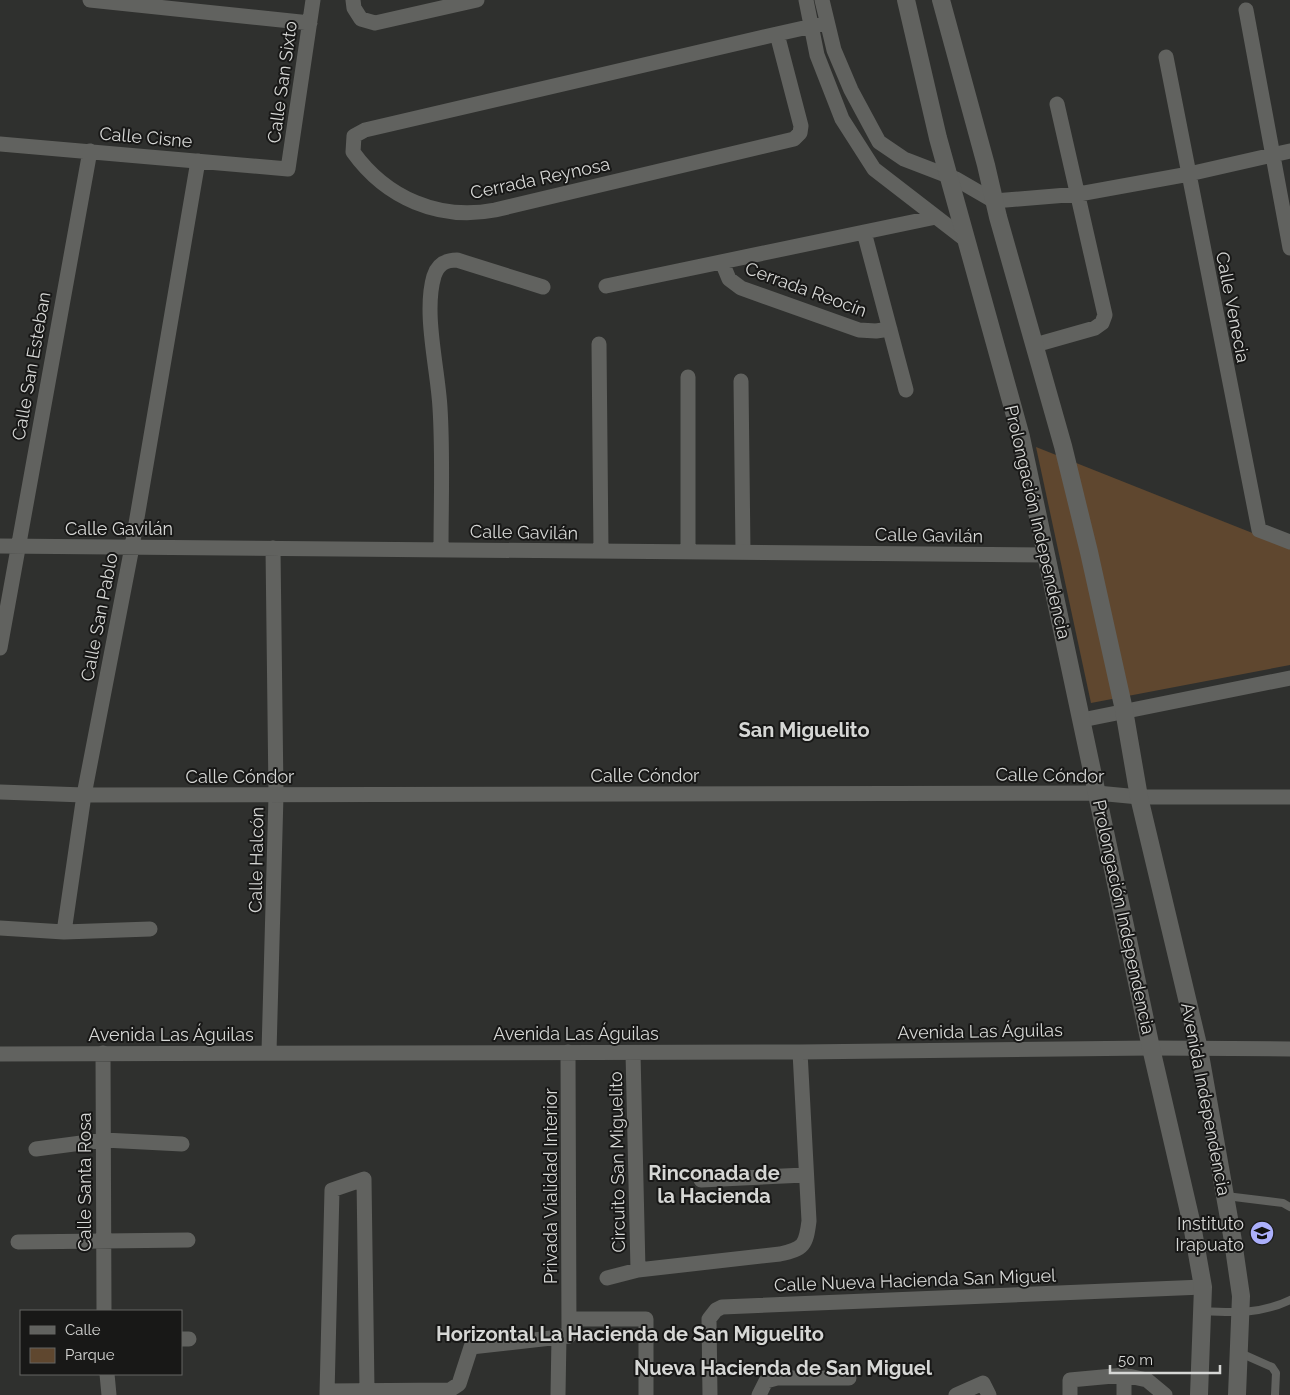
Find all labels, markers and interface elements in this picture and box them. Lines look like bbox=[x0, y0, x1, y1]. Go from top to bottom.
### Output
street label: Calle San Sixto bbox=[263, 19, 301, 145]
street label: Calle Cisne bbox=[99, 122, 194, 152]
street label: Cerrada Reynosa bbox=[468, 153, 612, 203]
street label: Calle Venecia bbox=[1212, 250, 1254, 364]
street label: Cerrada Reocín bbox=[742, 257, 870, 321]
street label: Calle San Esteban bbox=[8, 290, 54, 442]
street label: Prolongación Independencia bbox=[1001, 403, 1075, 641]
street label: Calle Gavilán bbox=[65, 518, 173, 539]
street label: Calle Gavilán bbox=[470, 521, 578, 543]
street label: Calle Gavilán bbox=[875, 524, 983, 546]
street label: Calle San Pablo bbox=[76, 551, 122, 683]
district label: San Miguelito bbox=[738, 718, 870, 742]
street label: Calle Cóndor bbox=[995, 764, 1105, 786]
street label: Calle Cóndor bbox=[591, 765, 700, 786]
street label: Calle Cóndor bbox=[186, 766, 295, 787]
street label: Prolongación Independencia bbox=[1089, 798, 1159, 1036]
street label: Calle Halcón bbox=[245, 807, 267, 913]
street label: Avenida Independencia bbox=[1177, 1001, 1235, 1197]
street label: Avenida Las Águilas bbox=[897, 1018, 1063, 1043]
street label: Avenida Las Águilas bbox=[493, 1022, 659, 1044]
street label: Avenida Las Águilas bbox=[88, 1023, 254, 1045]
street label: Circuito San Miguelito bbox=[605, 1071, 629, 1253]
street label: Privada Vialidad Interior bbox=[540, 1087, 561, 1284]
street label: Calle Santa Rosa bbox=[74, 1112, 95, 1252]
district label: Rinconada de la Hacienda bbox=[648, 1161, 780, 1208]
place label: Instituto Irapuato bbox=[1175, 1213, 1244, 1255]
school or university icon: Instituto Irapuato bbox=[1249, 1220, 1275, 1246]
street label: Calle Nueva Hacienda San Miguel bbox=[774, 1265, 1056, 1295]
legend bbox=[20, 1310, 182, 1375]
text: Calle bbox=[65, 1321, 101, 1339]
district label: Horizontal La Hacienda de San Miguelito bbox=[436, 1322, 824, 1346]
scale bar bbox=[1110, 1342, 1220, 1374]
text: Parque bbox=[65, 1346, 115, 1364]
text: 50 m bbox=[1118, 1351, 1153, 1369]
district label: Nueva Hacienda de San Miguel bbox=[634, 1356, 933, 1380]

